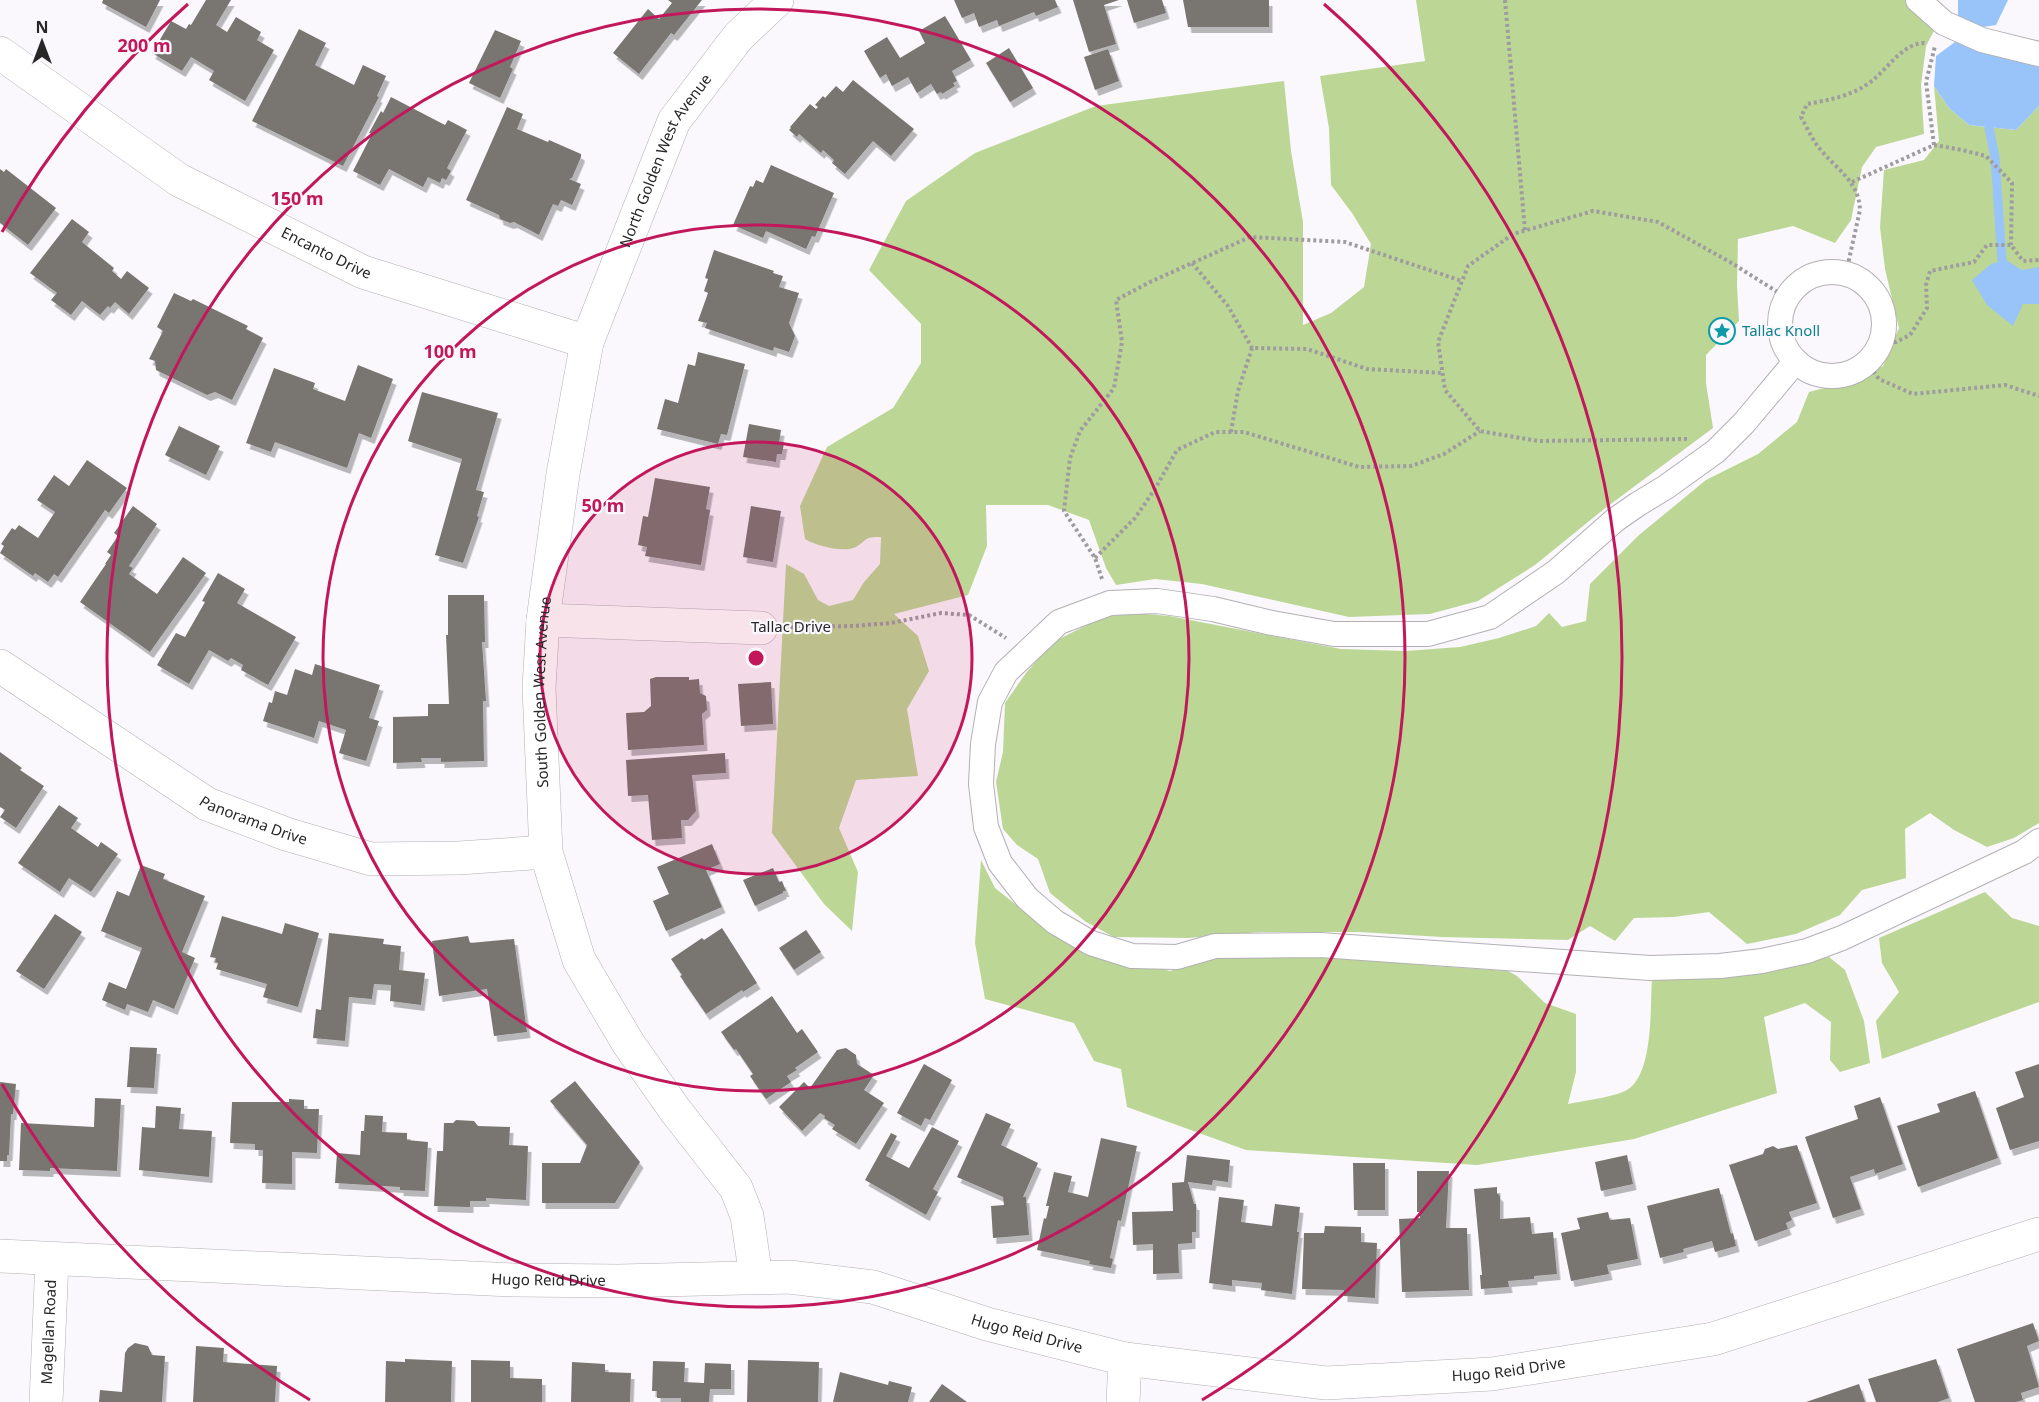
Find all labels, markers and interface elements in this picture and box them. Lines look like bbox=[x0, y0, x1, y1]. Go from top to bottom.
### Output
north arrow bbox=[12, 12, 72, 72]
text: N bbox=[35, 16, 49, 38]
text: 200 m bbox=[117, 33, 171, 57]
street label: North Golden West Avenue bbox=[614, 69, 715, 250]
text: 150 m bbox=[270, 186, 324, 210]
street label: Encanto Drive bbox=[278, 222, 374, 283]
place icon: Tallac Knoll bbox=[1707, 316, 1737, 346]
place label: Tallac Knoll bbox=[1742, 320, 1820, 340]
text: 100 m bbox=[423, 339, 477, 363]
text: 50 m bbox=[582, 493, 624, 517]
street label: South Golden West Avenue bbox=[528, 595, 555, 788]
street label: Tallac Drive bbox=[751, 616, 831, 636]
centre of rings bbox=[746, 648, 766, 668]
street label: Panorama Drive bbox=[196, 791, 310, 849]
street label: Hugo Reid Drive bbox=[491, 1268, 606, 1290]
street label: Magellan Road bbox=[36, 1279, 60, 1385]
street label: Hugo Reid Drive bbox=[969, 1308, 1085, 1357]
street label: Hugo Reid Drive bbox=[1451, 1352, 1567, 1385]

